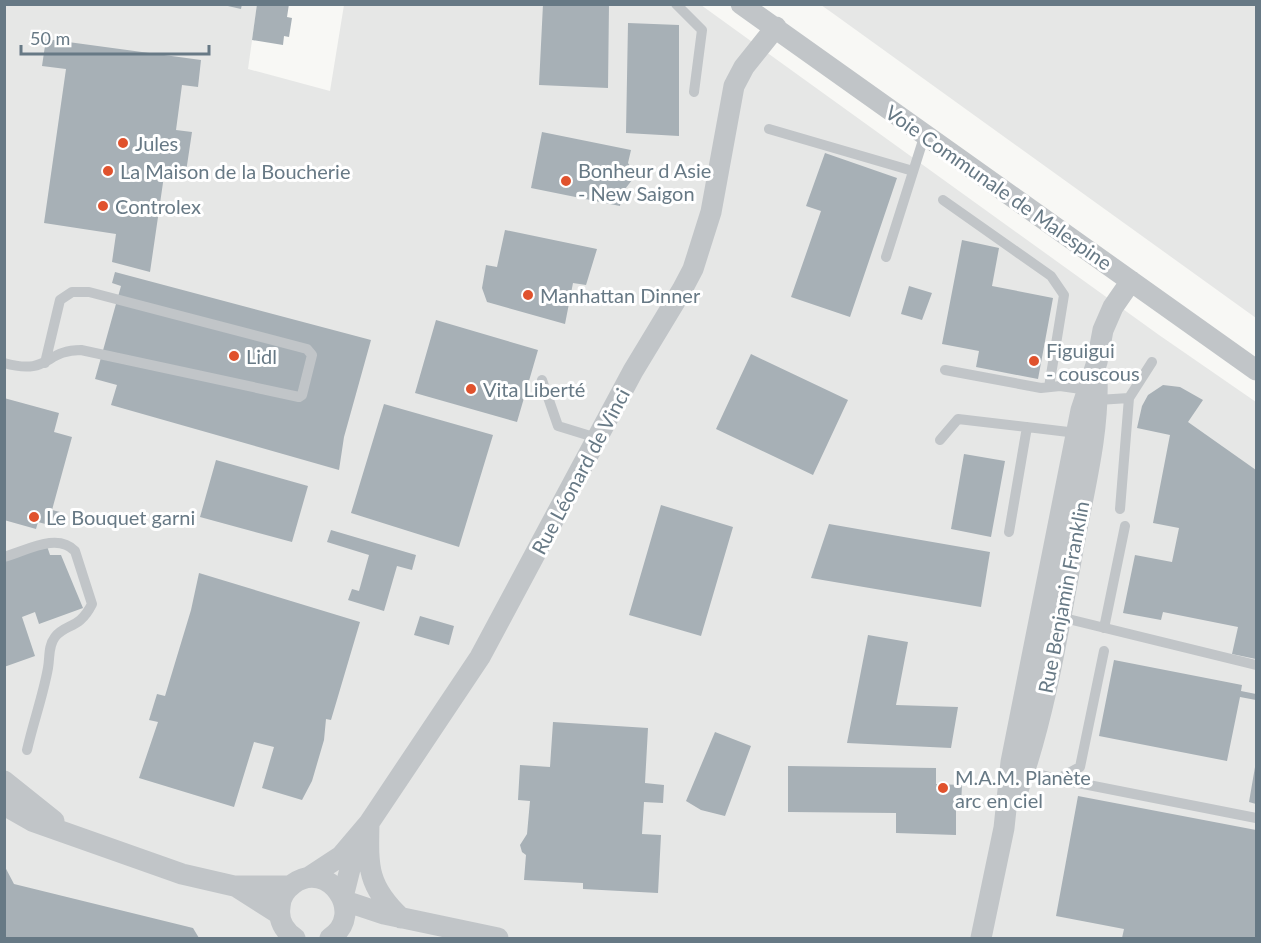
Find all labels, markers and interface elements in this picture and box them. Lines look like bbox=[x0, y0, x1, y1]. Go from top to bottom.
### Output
scale bar bbox=[21, 18, 208, 56]
text: 50 m bbox=[30, 27, 70, 49]
street label: Voie Communale de Malespine bbox=[881, 100, 1117, 274]
place label: Jules bbox=[135, 131, 178, 155]
marker: Jules bbox=[116, 136, 130, 150]
place label: Bonheur d Asie - New Saigon bbox=[578, 158, 711, 205]
place label: La Maison de la Boucherie bbox=[120, 159, 350, 183]
marker: La Maison de la Boucherie bbox=[101, 164, 115, 178]
marker: Bonheur d Asie - New Saigon bbox=[559, 174, 573, 188]
place label: Controlex bbox=[115, 194, 201, 218]
marker: Controlex bbox=[96, 199, 110, 213]
place label: Manhattan Dinner bbox=[540, 283, 701, 307]
marker: Manhattan Dinner bbox=[521, 288, 535, 302]
place label: Figuigui - couscous bbox=[1046, 338, 1140, 385]
place label: Lidl bbox=[246, 344, 277, 368]
marker: Lidl bbox=[227, 349, 241, 363]
marker: Figuigui - couscous bbox=[1027, 354, 1041, 368]
place label: Vita Liberté bbox=[483, 377, 585, 401]
marker: Vita Liberté bbox=[464, 382, 478, 396]
street label: Rue Léonard de Vinci bbox=[526, 384, 634, 558]
street label: Rue Benjamin Franklin bbox=[1033, 499, 1093, 695]
place label: Le Bouquet garni bbox=[46, 505, 195, 529]
marker: Le Bouquet garni bbox=[27, 510, 41, 524]
place label: M.A.M. Planète arc en ciel bbox=[955, 765, 1091, 812]
marker: M.A.M. Planète arc en ciel bbox=[936, 781, 950, 795]

